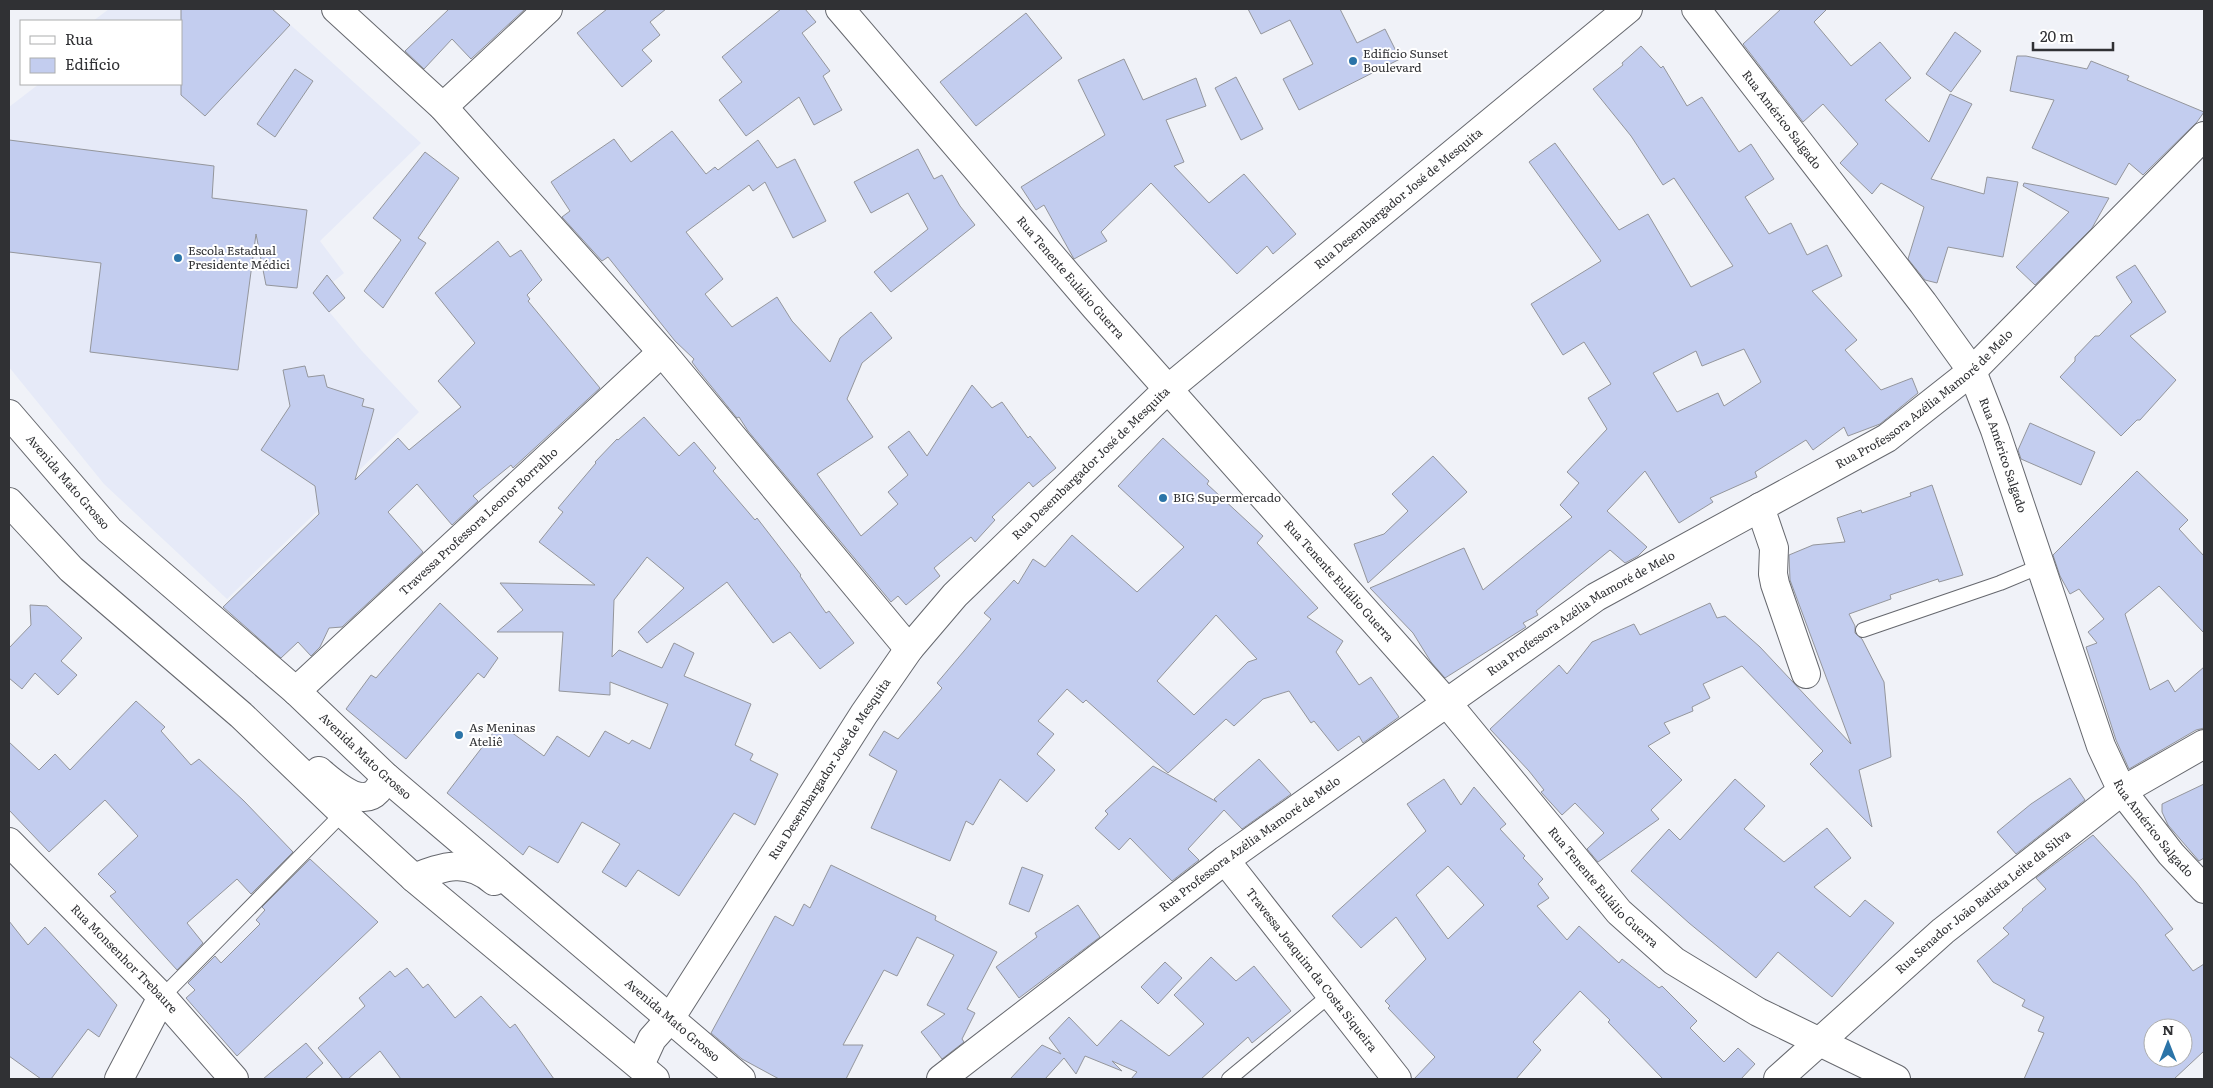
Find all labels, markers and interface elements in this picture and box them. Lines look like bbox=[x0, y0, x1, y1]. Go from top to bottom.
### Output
legend bbox=[20, 20, 182, 85]
scale bar bbox=[2033, 20, 2113, 52]
text: 20 m bbox=[2040, 24, 2074, 47]
text: Rua bbox=[65, 27, 94, 50]
place label: Edifício Sunset Boulevard bbox=[1363, 44, 1448, 76]
text: Edifício bbox=[65, 52, 120, 75]
marker: Edifício Sunset Boulevard bbox=[1347, 55, 1359, 67]
street label: Rua Américo Salgado bbox=[1738, 66, 1826, 173]
street label: Rua Desembargador José de Mesquita bbox=[1310, 123, 1486, 273]
street label: Rua Tenente Eulálio Guerra bbox=[1013, 212, 1130, 343]
place label: Escola Estadual Presidente Médici bbox=[188, 241, 290, 273]
marker: Escola Estadual Presidente Médici bbox=[172, 252, 184, 264]
street label: Rua Professora Azélia Mamoré de Melo bbox=[1832, 325, 2016, 473]
street label: Rua Desembargador José de Mesquita bbox=[1007, 382, 1174, 543]
street label: Rua Américo Salgado bbox=[1975, 395, 2032, 515]
street label: Avenida Mato Grosso bbox=[22, 430, 115, 533]
street label: Travessa Professora Leonor Borralho bbox=[394, 443, 562, 599]
place label: BIG Supermercado bbox=[1173, 488, 1281, 506]
marker: BIG Supermercado bbox=[1157, 492, 1169, 504]
street label: Rua Tenente Eulálio Guerra bbox=[1280, 516, 1399, 646]
street label: Rua Professora Azélia Mamoré de Melo bbox=[1483, 546, 1678, 680]
street label: Rua Desembargador José de Mesquita bbox=[763, 674, 895, 863]
street label: Avenida Mato Grosso bbox=[316, 708, 416, 803]
place label: As Meninas Ateliê bbox=[469, 718, 536, 750]
marker: As Meninas Ateliê bbox=[453, 729, 465, 741]
street label: Rua Professora Azélia Mamoré de Melo bbox=[1155, 771, 1344, 916]
street label: Rua Américo Salgado bbox=[2110, 776, 2198, 881]
street label: Rua Tenente Eulálio Guerra bbox=[1545, 823, 1663, 952]
street label: Rua Senador João Batista Leite da Silva bbox=[1891, 824, 2074, 978]
street label: Travessa Joaquim da Costa Siqueira bbox=[1242, 884, 1383, 1056]
street label: Rua Monsenhor Trebaure bbox=[67, 900, 182, 1017]
street label: Avenida Mato Grosso bbox=[621, 974, 724, 1065]
north arrow bbox=[2143, 1018, 2193, 1068]
text: N bbox=[2162, 1019, 2174, 1039]

